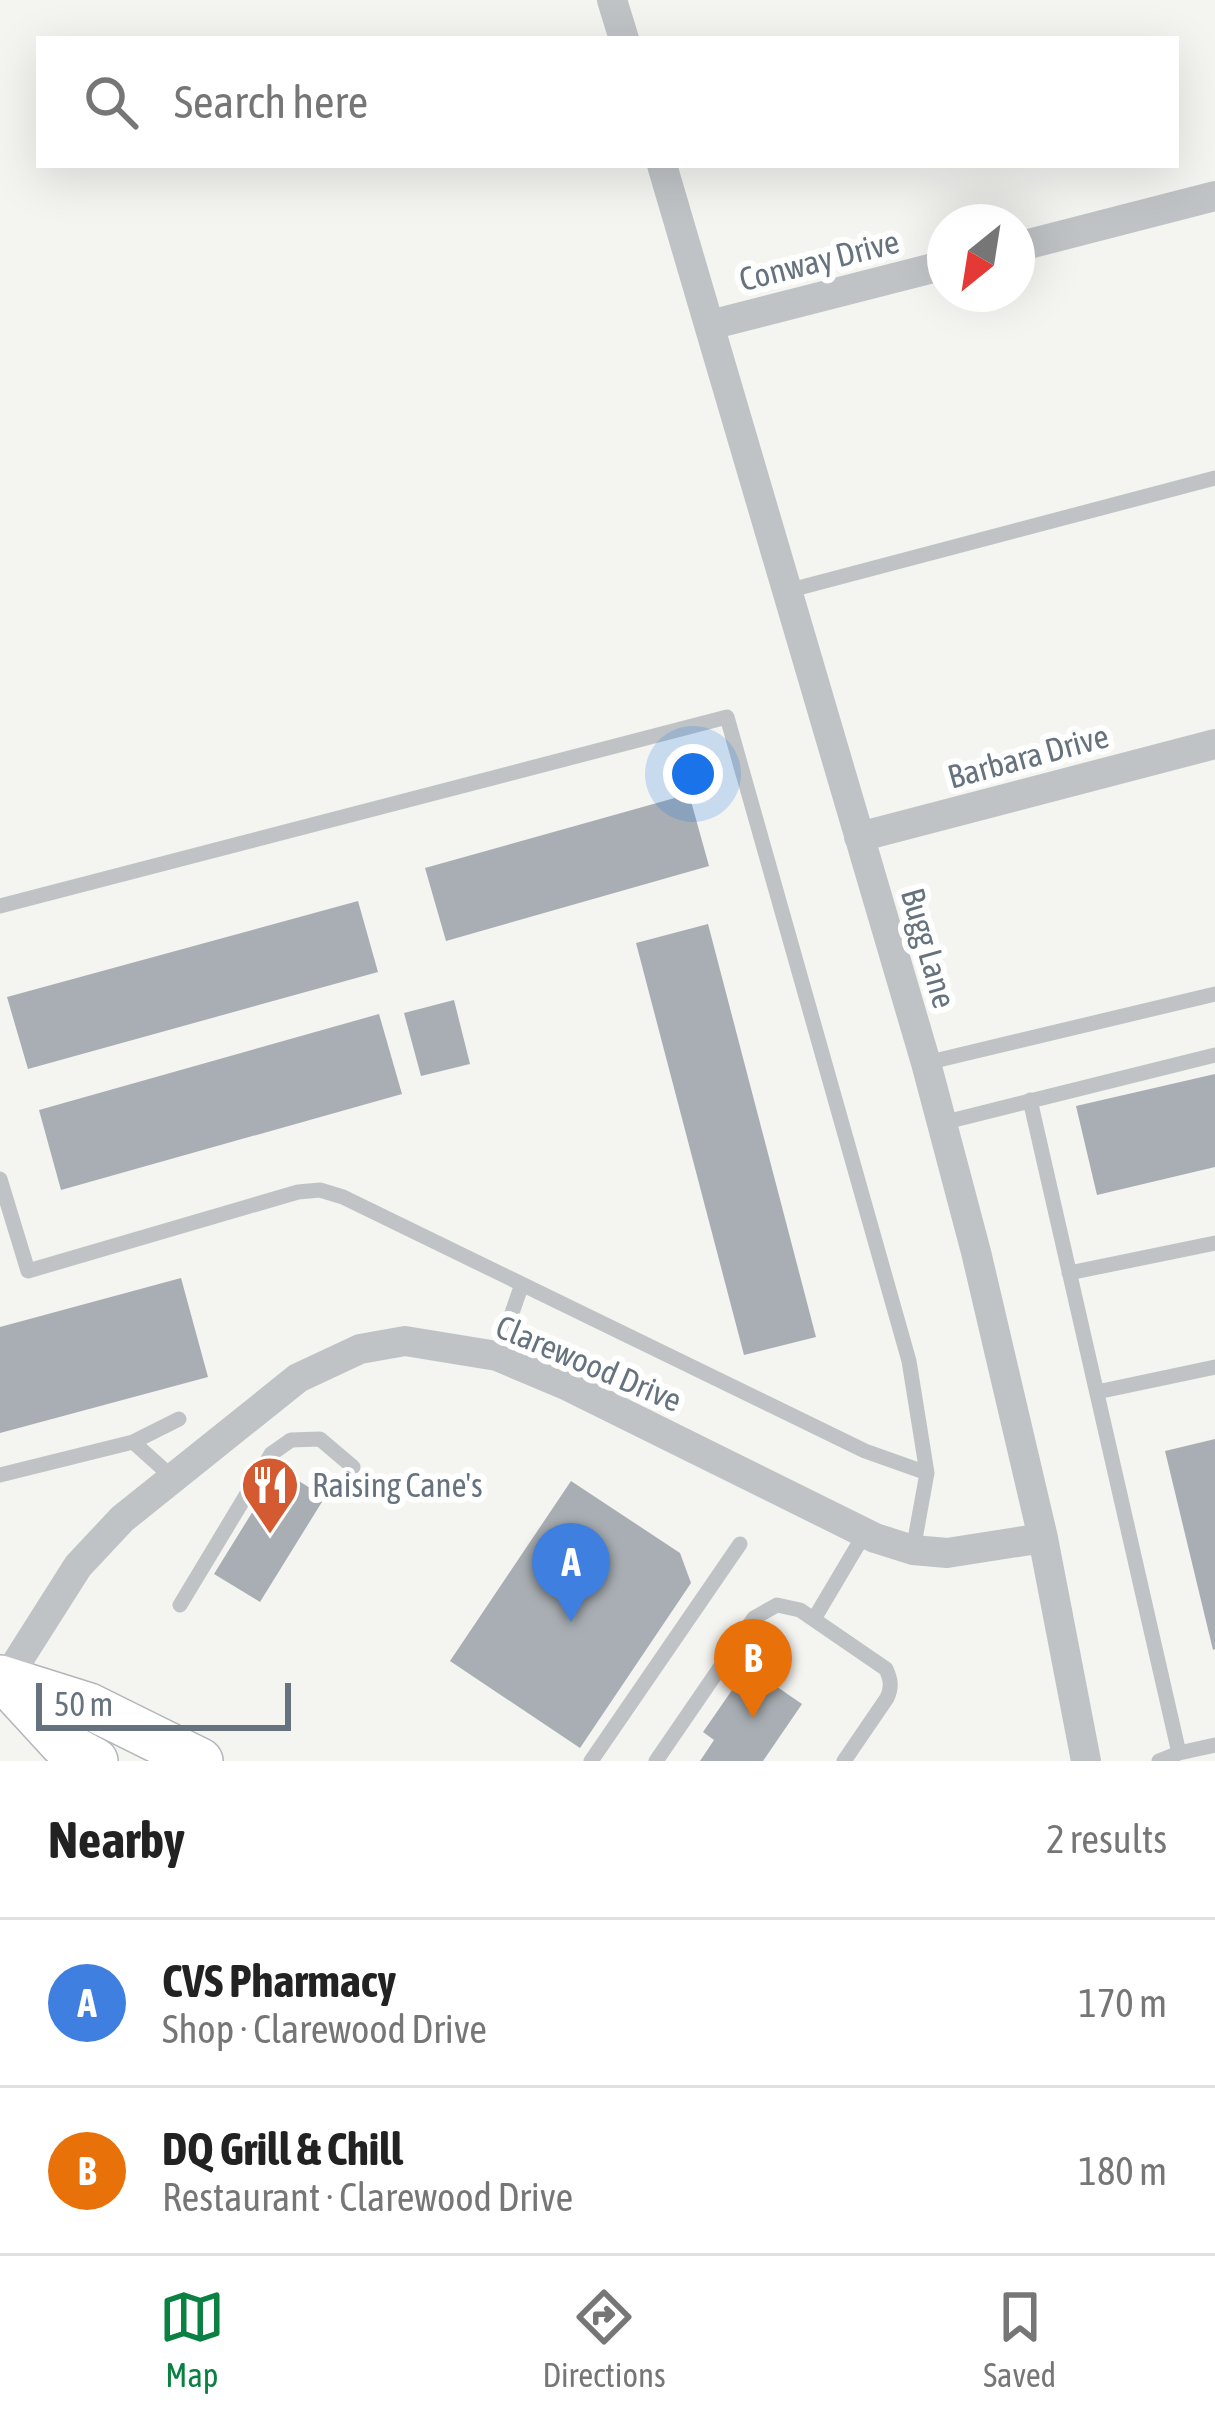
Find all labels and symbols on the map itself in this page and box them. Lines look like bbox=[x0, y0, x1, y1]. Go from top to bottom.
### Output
north arrow bbox=[927, 204, 1035, 312]
street label: Conway Drive bbox=[735, 222, 903, 298]
street label: Barbara Drive bbox=[944, 716, 1112, 796]
your location bbox=[663, 744, 723, 804]
street label: Bugg Lane bbox=[894, 884, 964, 1012]
street label: Clarewood Drive bbox=[490, 1307, 688, 1419]
restaurant icon: Raising Cane's bbox=[239, 1454, 301, 1536]
place label: Raising Cane's bbox=[312, 1466, 483, 1504]
pin: A bbox=[532, 1523, 610, 1622]
pin: B bbox=[714, 1619, 792, 1718]
scale bar bbox=[36, 1677, 291, 1730]

